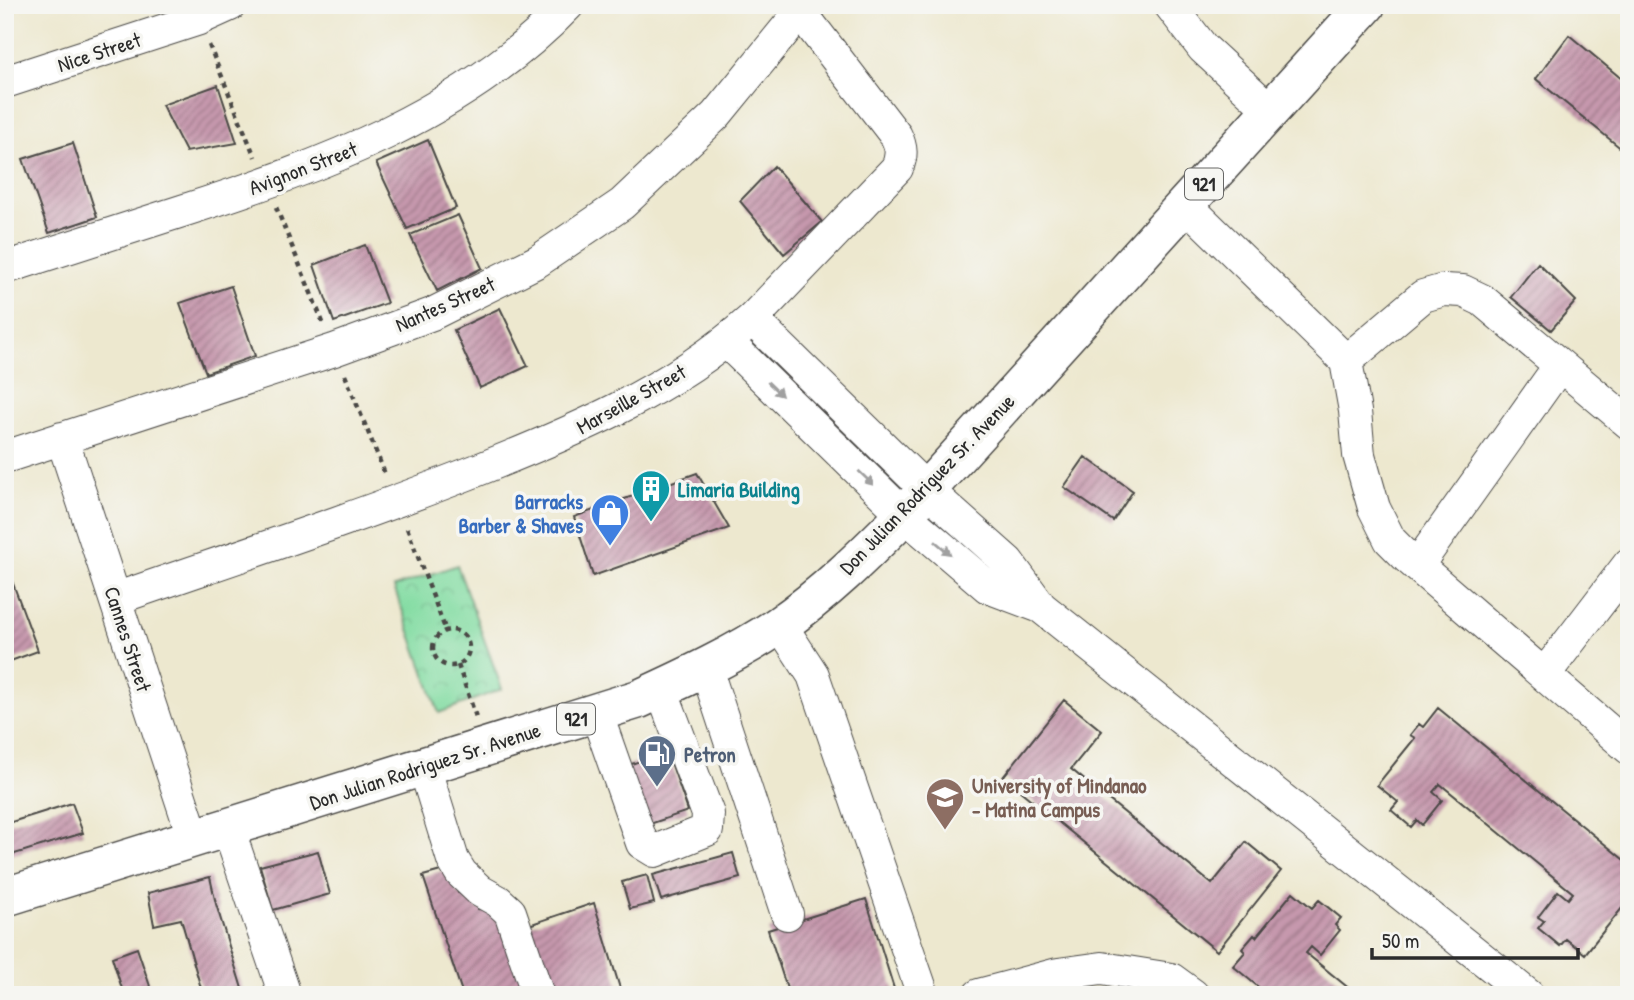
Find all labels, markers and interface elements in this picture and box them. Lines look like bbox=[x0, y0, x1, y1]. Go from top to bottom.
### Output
street label: Nice Street bbox=[54, 25, 145, 79]
street label: Avignon Street bbox=[245, 134, 362, 202]
road number: 921 bbox=[1185, 168, 1223, 200]
street label: Nantes Street bbox=[391, 269, 500, 339]
street label: Marseille Street bbox=[571, 357, 692, 441]
one-way arrow bbox=[767, 381, 784, 398]
street label: Don Julian Rodriguez Sr. Avenue bbox=[833, 387, 1021, 581]
building icon: Limaria Building bbox=[630, 468, 672, 523]
one-way arrow bbox=[858, 470, 875, 487]
place label: Limaria Building bbox=[678, 475, 800, 505]
place label: Barracks Barber & Shaves bbox=[459, 487, 583, 540]
shop icon: Barracks Barber & Shaves bbox=[589, 492, 631, 547]
one-way arrow bbox=[934, 540, 952, 556]
street label: Cannes Street bbox=[97, 583, 159, 696]
road number: 921 bbox=[557, 704, 595, 734]
street label: Don Julian Rodriguez Sr. Avenue bbox=[306, 715, 544, 817]
fuel station icon: Petron bbox=[636, 733, 678, 788]
place label: Petron bbox=[684, 740, 736, 769]
place label: University of Mindanao - Matina Campus bbox=[972, 771, 1147, 825]
school or university icon: University of Mindanao - Matina Campus bbox=[924, 776, 966, 831]
scale bar bbox=[1372, 916, 1578, 960]
text: 50 m bbox=[1382, 926, 1419, 955]

